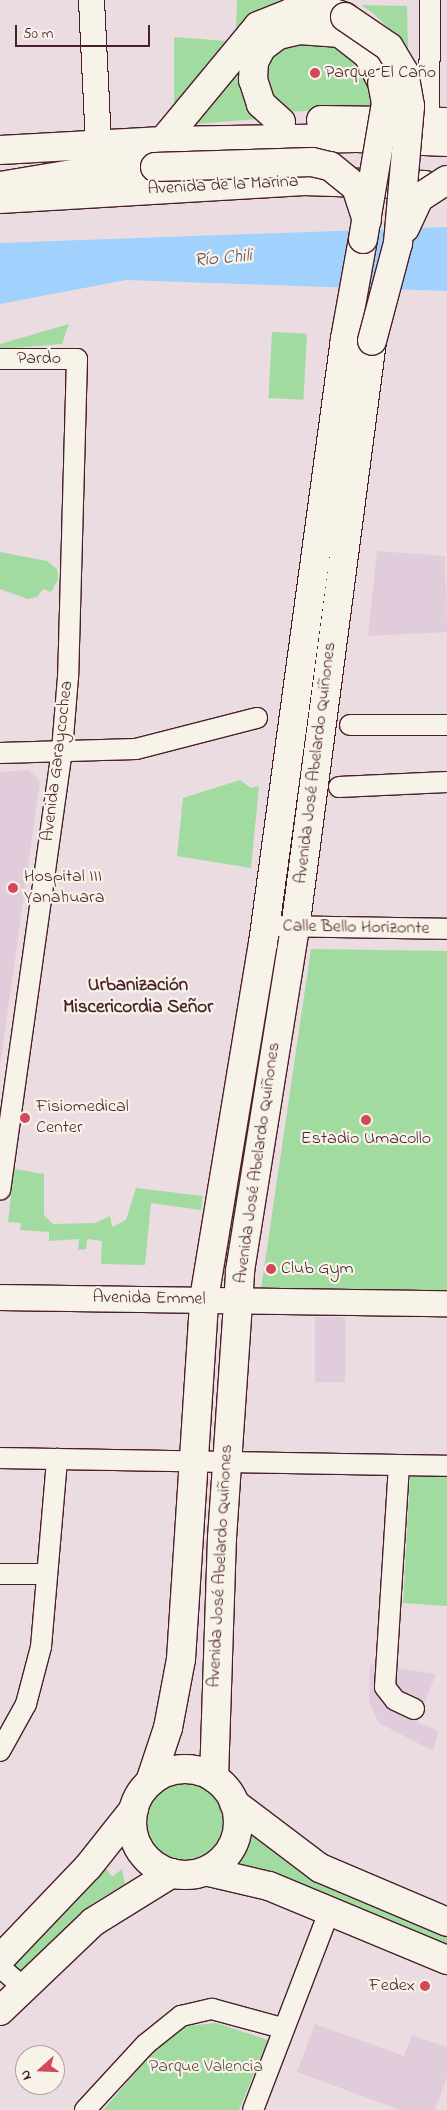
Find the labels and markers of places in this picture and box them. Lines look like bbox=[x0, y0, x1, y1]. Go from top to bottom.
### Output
place label: Parque El Caño bbox=[325, 62, 436, 84]
marker: Parque El Caño bbox=[309, 67, 321, 79]
place label: Hospital III Yanahuara bbox=[24, 867, 104, 910]
marker: Hospital III Yanahuara bbox=[6, 881, 20, 895]
place label: Fisiomedical Center bbox=[36, 1097, 129, 1140]
marker: Fisiomedical Center bbox=[18, 1111, 32, 1125]
marker: Estadio Umacollo bbox=[360, 1114, 372, 1126]
place label: Estadio Umacollo bbox=[301, 1128, 431, 1150]
place label: Club Gym bbox=[281, 1258, 353, 1280]
marker: Club Gym bbox=[265, 1263, 277, 1275]
place label: Fedex bbox=[369, 1975, 415, 1997]
marker: Fedex bbox=[419, 1980, 431, 1992]

